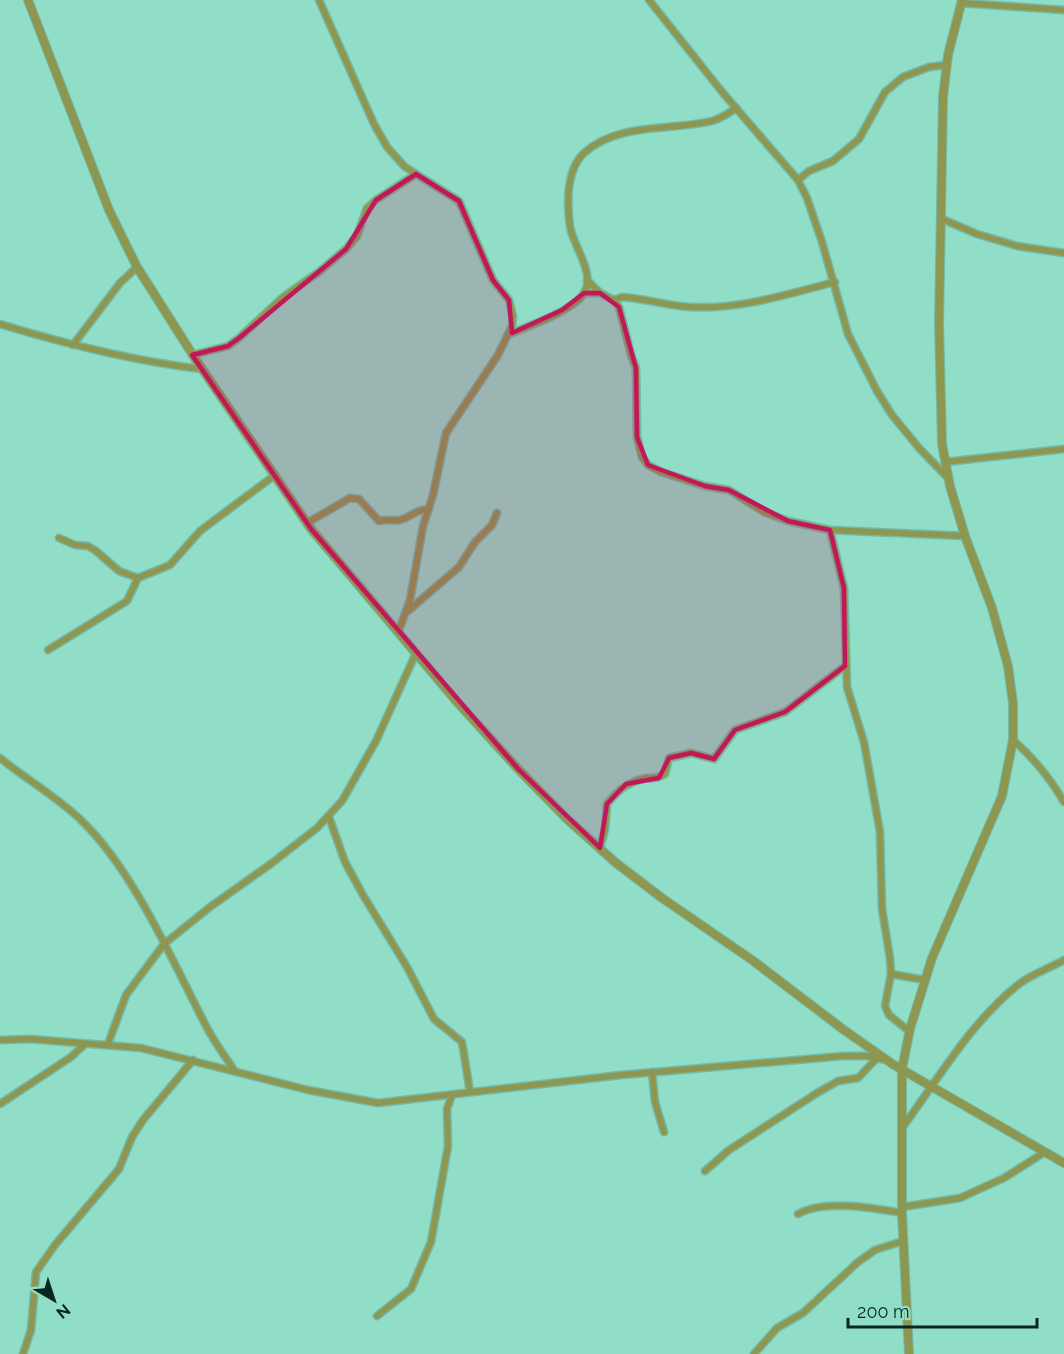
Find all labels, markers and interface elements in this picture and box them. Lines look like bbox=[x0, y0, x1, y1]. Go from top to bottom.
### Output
north arrow bbox=[24, 1270, 84, 1330]
scale bar bbox=[848, 1291, 1037, 1329]
text: N bbox=[52, 1300, 74, 1322]
text: 200 m bbox=[857, 1301, 910, 1322]

